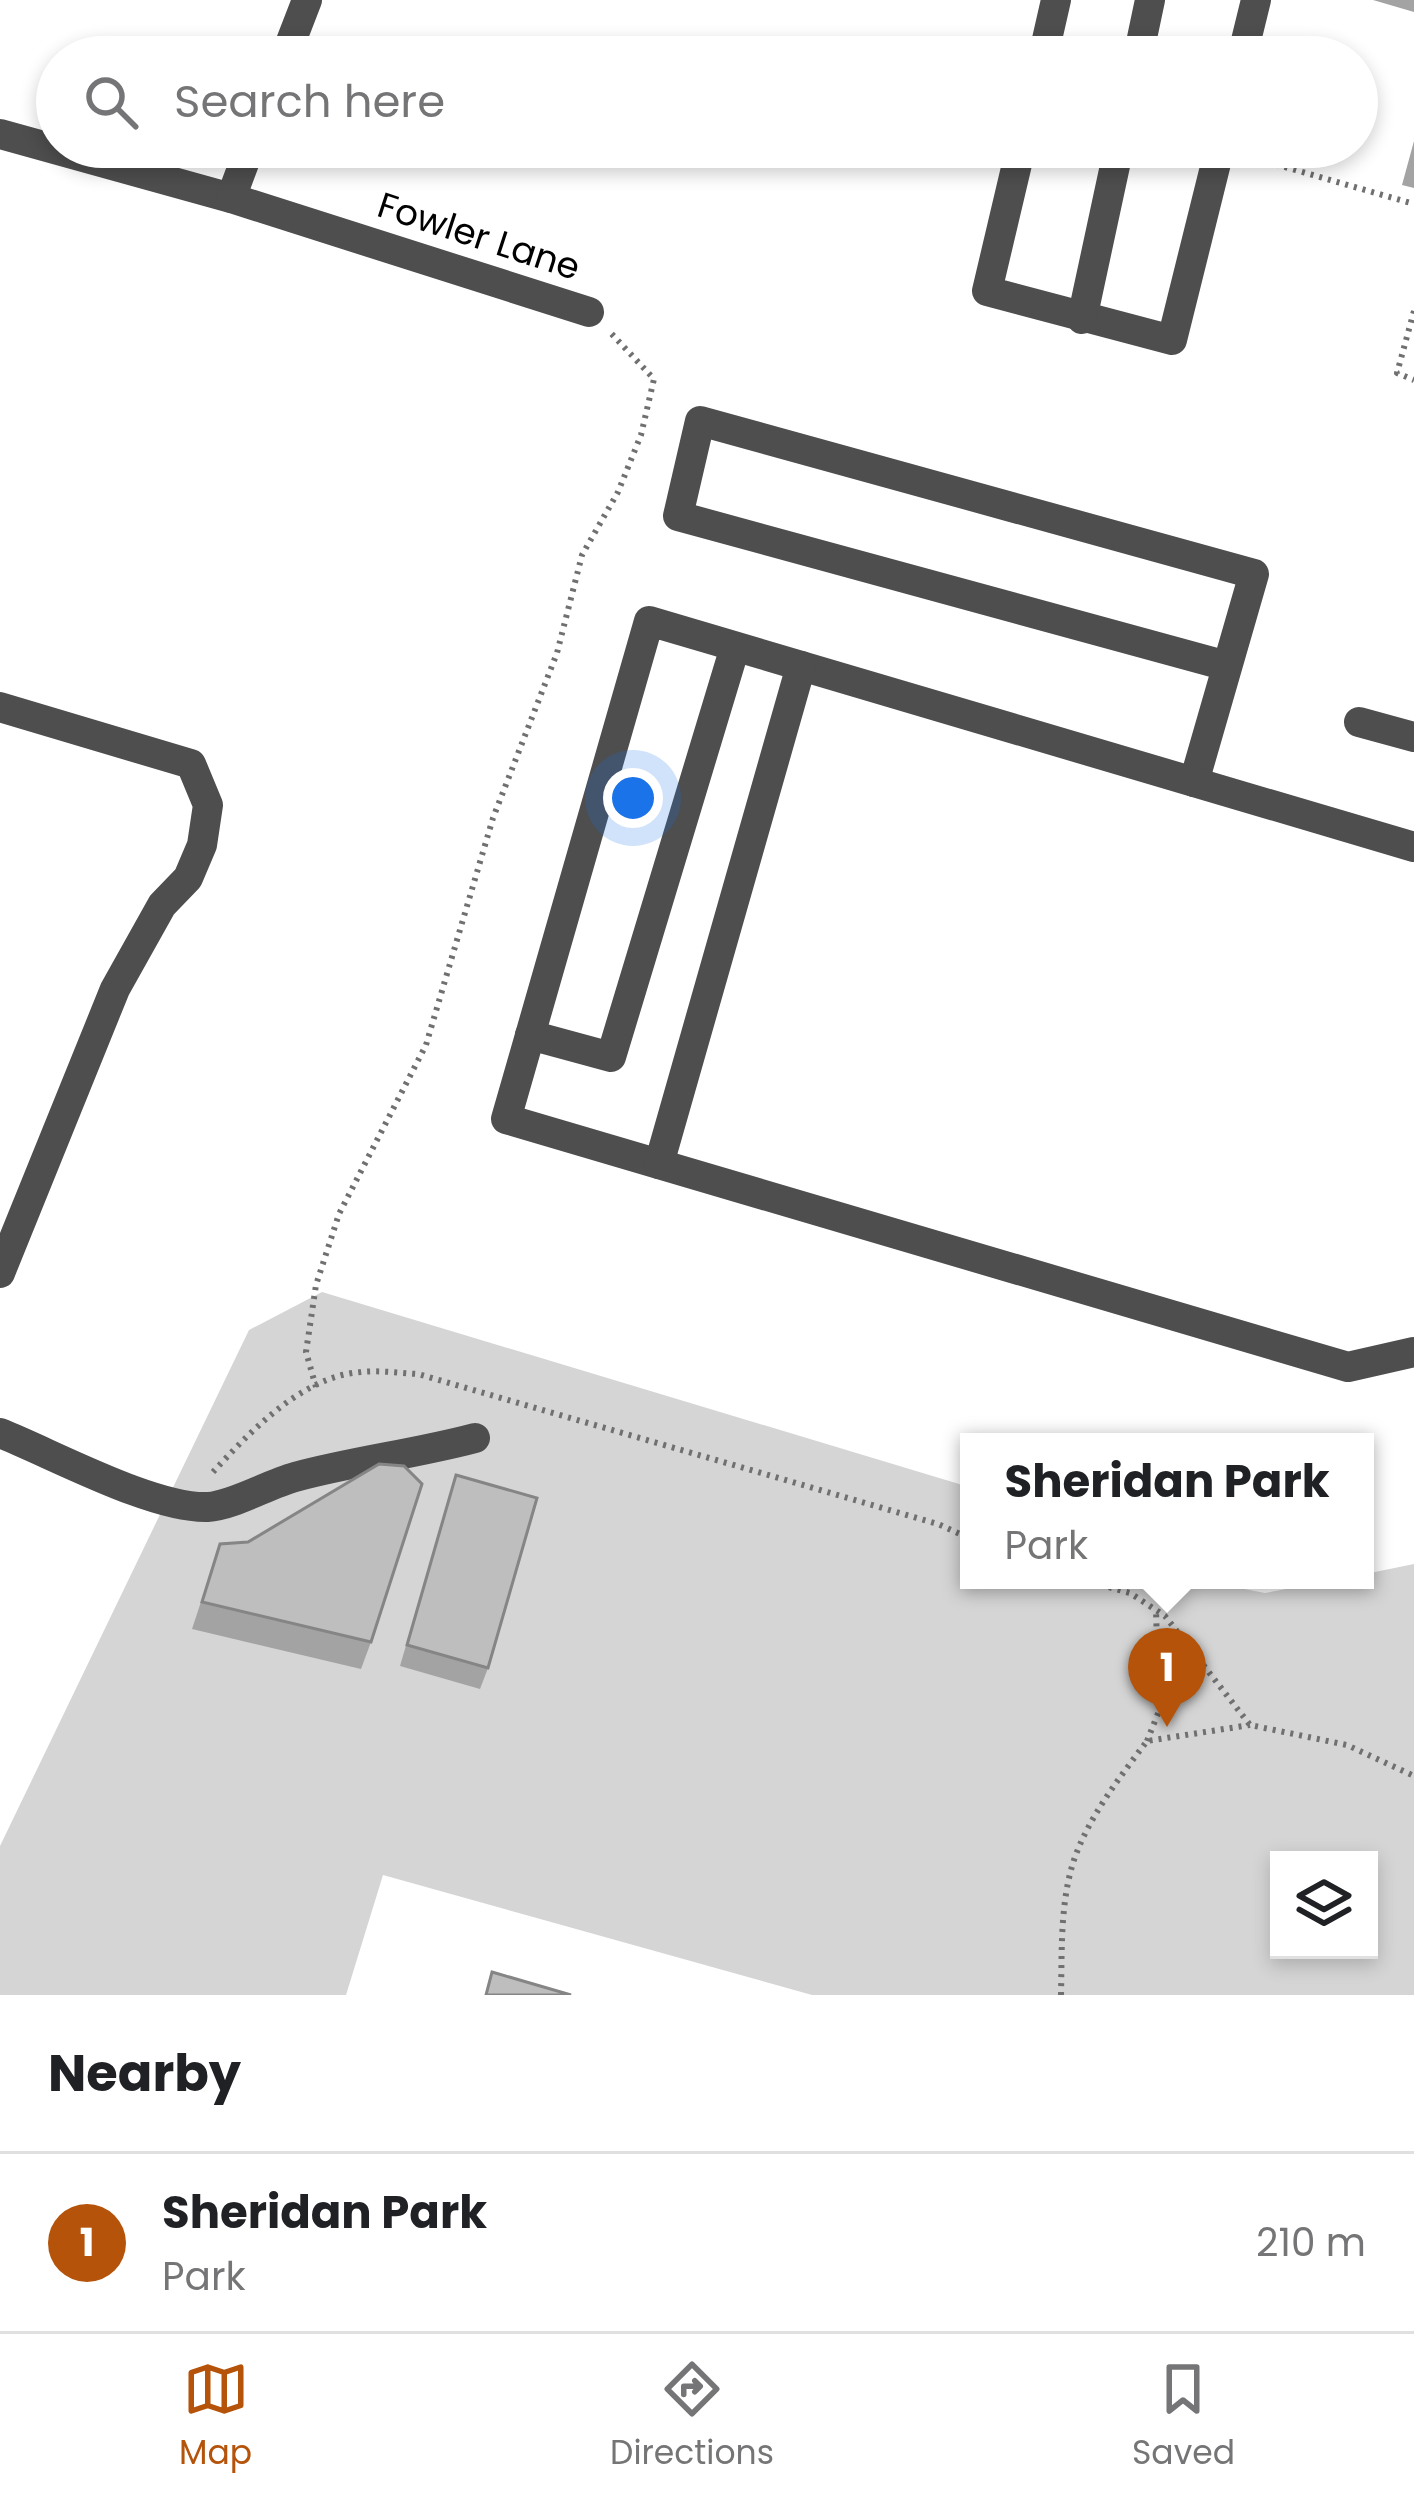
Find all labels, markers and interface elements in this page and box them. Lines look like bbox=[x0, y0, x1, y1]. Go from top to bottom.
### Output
search box bbox=[36, 36, 1378, 168]
icon: search bbox=[78, 69, 144, 135]
text: Search here bbox=[174, 70, 445, 133]
street label: Fowler Lane bbox=[371, 179, 587, 293]
your location bbox=[603, 768, 663, 828]
popup bbox=[960, 1433, 1374, 1589]
text: Sheridan Park bbox=[1005, 1450, 1329, 1513]
text: Park bbox=[1005, 1518, 1088, 1573]
pin: 1 bbox=[1128, 1628, 1206, 1727]
map controls bbox=[1270, 1851, 1378, 1959]
button: layers bbox=[1270, 1851, 1378, 1959]
text: Nearby bbox=[48, 2037, 241, 2109]
text: Sheridan Park bbox=[162, 2181, 487, 2244]
text: 1 bbox=[80, 2215, 94, 2270]
text: 210 m bbox=[1256, 2215, 1366, 2270]
text: Park bbox=[162, 2249, 246, 2304]
tab: Map bbox=[179, 2356, 252, 2478]
tab: Directions bbox=[610, 2356, 774, 2478]
tab: Saved bbox=[1132, 2356, 1235, 2478]

